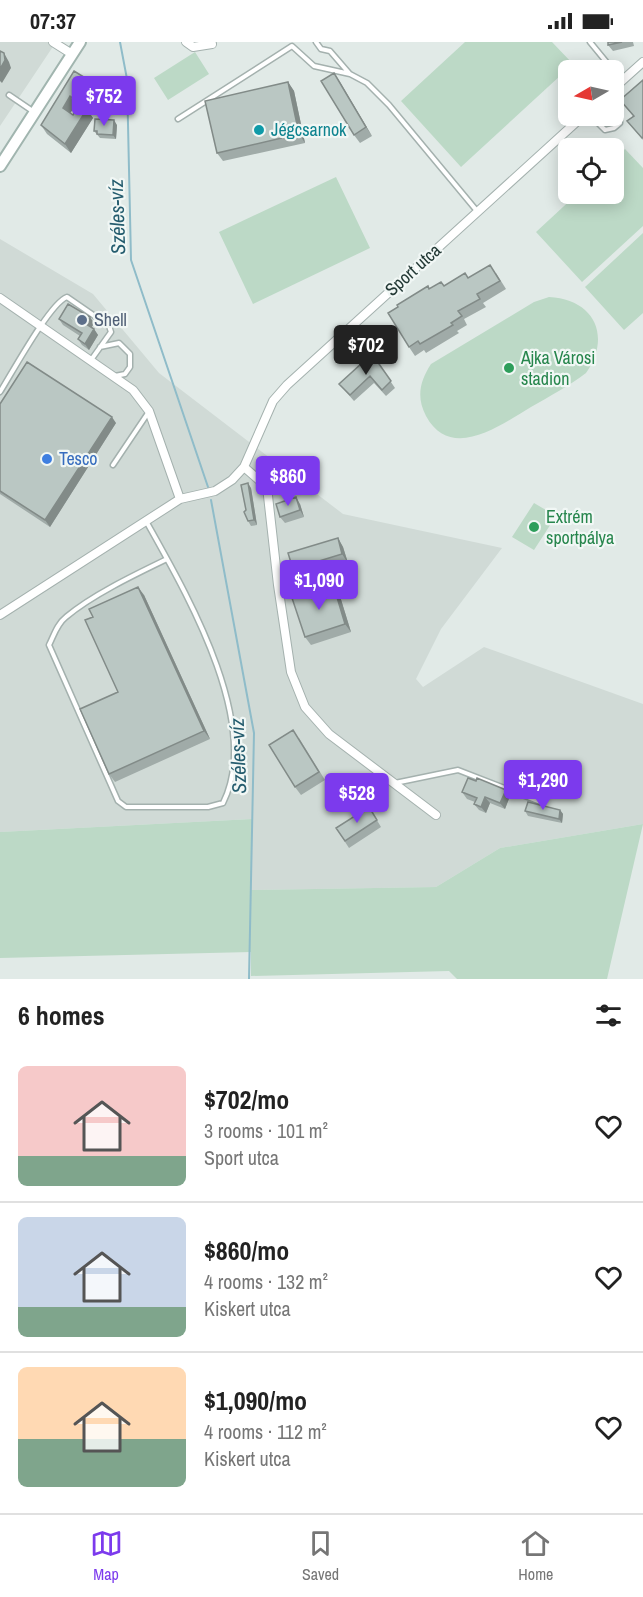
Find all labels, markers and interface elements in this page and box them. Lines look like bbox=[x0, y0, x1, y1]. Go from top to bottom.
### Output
text: 07:37 bbox=[30, 6, 76, 36]
north arrow bbox=[558, 60, 624, 126]
map controls bbox=[558, 60, 624, 204]
pin: $752 bbox=[68, 76, 140, 127]
text: $752 bbox=[86, 82, 122, 109]
place label: Jégcsarnok bbox=[271, 117, 347, 142]
marker: Jégcsarnok bbox=[252, 123, 266, 137]
button: locate bbox=[558, 138, 624, 204]
water label: Széles-víz bbox=[102, 178, 131, 255]
street label: Sport utca bbox=[379, 238, 446, 301]
place label: Shell bbox=[94, 307, 127, 332]
marker: Shell bbox=[75, 313, 89, 327]
pin: $702 bbox=[330, 325, 402, 376]
text: $702 bbox=[348, 331, 384, 358]
place label: Ajka Városi stadion bbox=[520, 345, 595, 391]
marker: Ajka Városi stadion bbox=[502, 361, 516, 375]
place label: Tesco bbox=[59, 446, 98, 471]
marker: Tesco bbox=[40, 452, 54, 466]
pin: $860 bbox=[252, 456, 324, 507]
text: $860 bbox=[270, 462, 306, 489]
place label: Extrém sportpálya bbox=[546, 504, 614, 550]
marker: Extrém sportpálya bbox=[527, 520, 541, 534]
pin: $1,090 bbox=[270, 560, 368, 611]
text: $1,090 bbox=[294, 566, 344, 593]
water label: Széles-víz bbox=[223, 717, 252, 794]
pin: $1,290 bbox=[494, 760, 592, 811]
text: $1,290 bbox=[518, 766, 568, 793]
pin: $528 bbox=[321, 773, 393, 824]
text: $528 bbox=[339, 779, 375, 806]
text: 6 homes bbox=[18, 998, 105, 1033]
icon: filters bbox=[592, 999, 625, 1032]
text: $702/mo bbox=[204, 1082, 289, 1117]
icon: home bbox=[66, 1090, 138, 1162]
icon: heart bbox=[592, 1110, 625, 1143]
text: 3 rooms · 101 m² bbox=[204, 1117, 328, 1144]
text: Sport utca bbox=[204, 1144, 279, 1171]
text: $860/mo bbox=[204, 1233, 289, 1268]
icon: home bbox=[66, 1241, 138, 1313]
icon: heart bbox=[592, 1261, 625, 1294]
text: 4 rooms · 132 m² bbox=[204, 1268, 328, 1295]
text: Kiskert utca bbox=[204, 1295, 291, 1322]
text: $1,090/mo bbox=[204, 1383, 307, 1418]
icon: home bbox=[66, 1391, 138, 1463]
icon: heart bbox=[592, 1411, 625, 1444]
text: 4 rooms · 112 m² bbox=[204, 1418, 327, 1445]
text: Kiskert utca bbox=[204, 1445, 291, 1472]
tab: Map bbox=[90, 1527, 123, 1585]
tab: Saved bbox=[302, 1527, 339, 1585]
tab: Home bbox=[518, 1527, 553, 1585]

